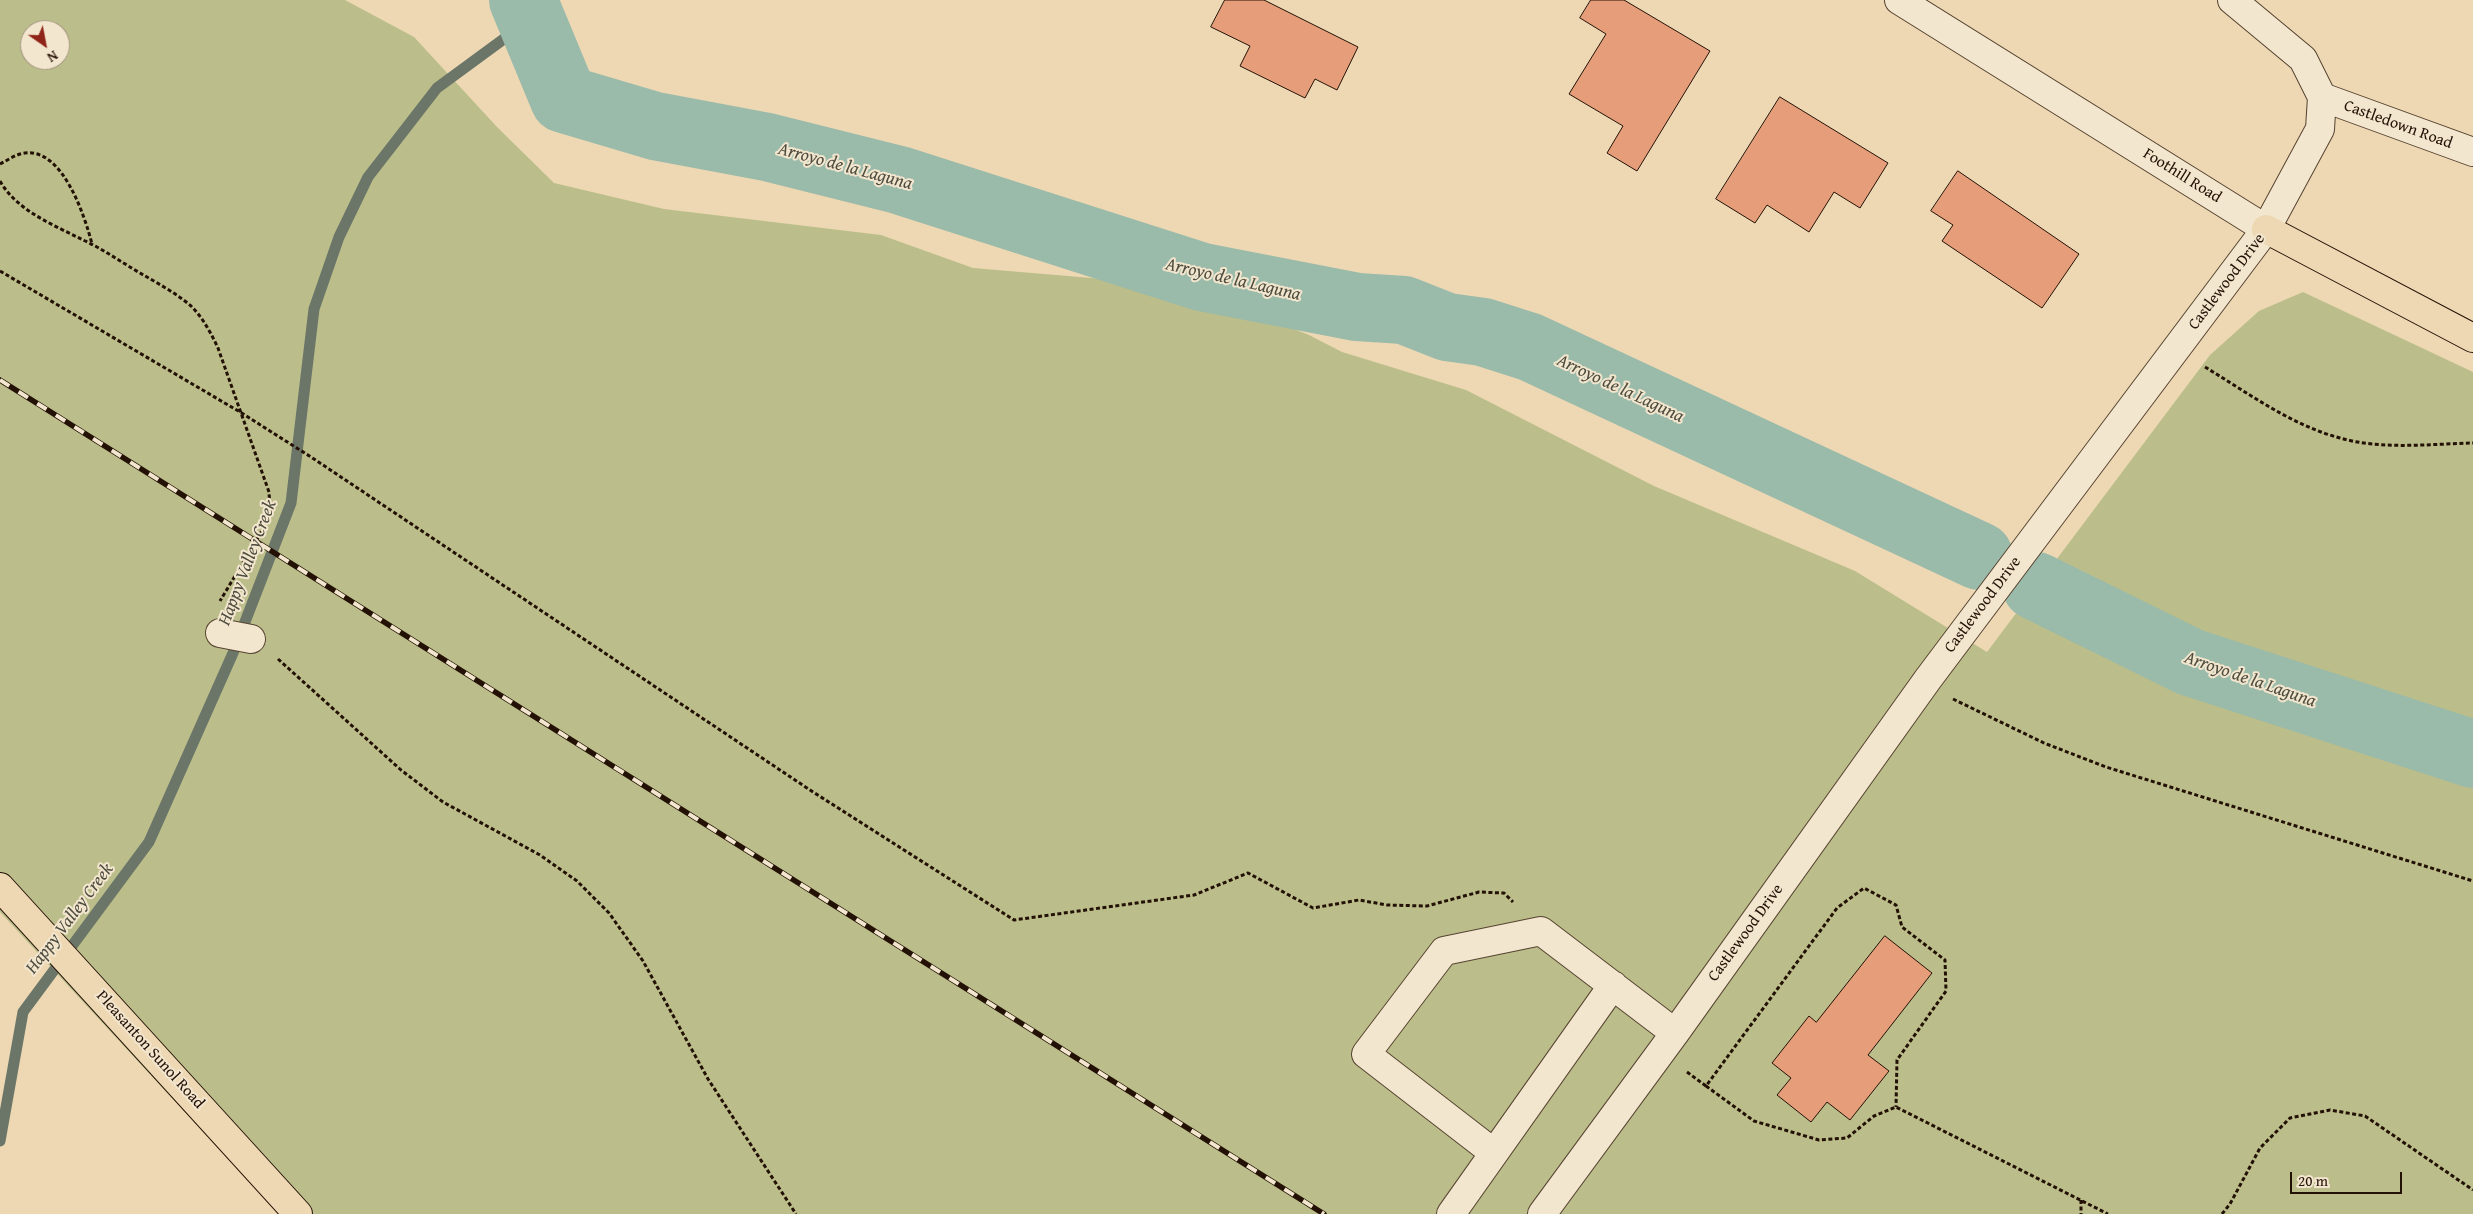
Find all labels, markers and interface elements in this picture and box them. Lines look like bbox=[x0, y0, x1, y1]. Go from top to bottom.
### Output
north arrow bbox=[20, 20, 70, 70]
text: N bbox=[43, 46, 62, 68]
street label: Castledown Road bbox=[2341, 96, 2455, 154]
water label: Arroyo de la Laguna bbox=[776, 139, 914, 195]
street label: Foothill Road bbox=[2139, 144, 2225, 208]
street label: Castlewood Drive bbox=[2185, 230, 2269, 334]
water label: Arroyo de la Laguna bbox=[1163, 254, 1303, 306]
water label: Arroyo de la Laguna bbox=[1553, 350, 1687, 428]
water label: Happy Valley Creek bbox=[214, 497, 282, 629]
street label: Castlewood Drive bbox=[1941, 553, 2025, 657]
water label: Arroyo de la Laguna bbox=[2181, 647, 2319, 713]
water label: Happy Valley Creek bbox=[21, 860, 119, 978]
street label: Castlewood Drive bbox=[1704, 881, 1788, 985]
street label: Pleasanton Sunol Road bbox=[92, 987, 208, 1113]
scale bar bbox=[2293, 1162, 2406, 1194]
text: 20 m bbox=[2298, 1170, 2328, 1191]

